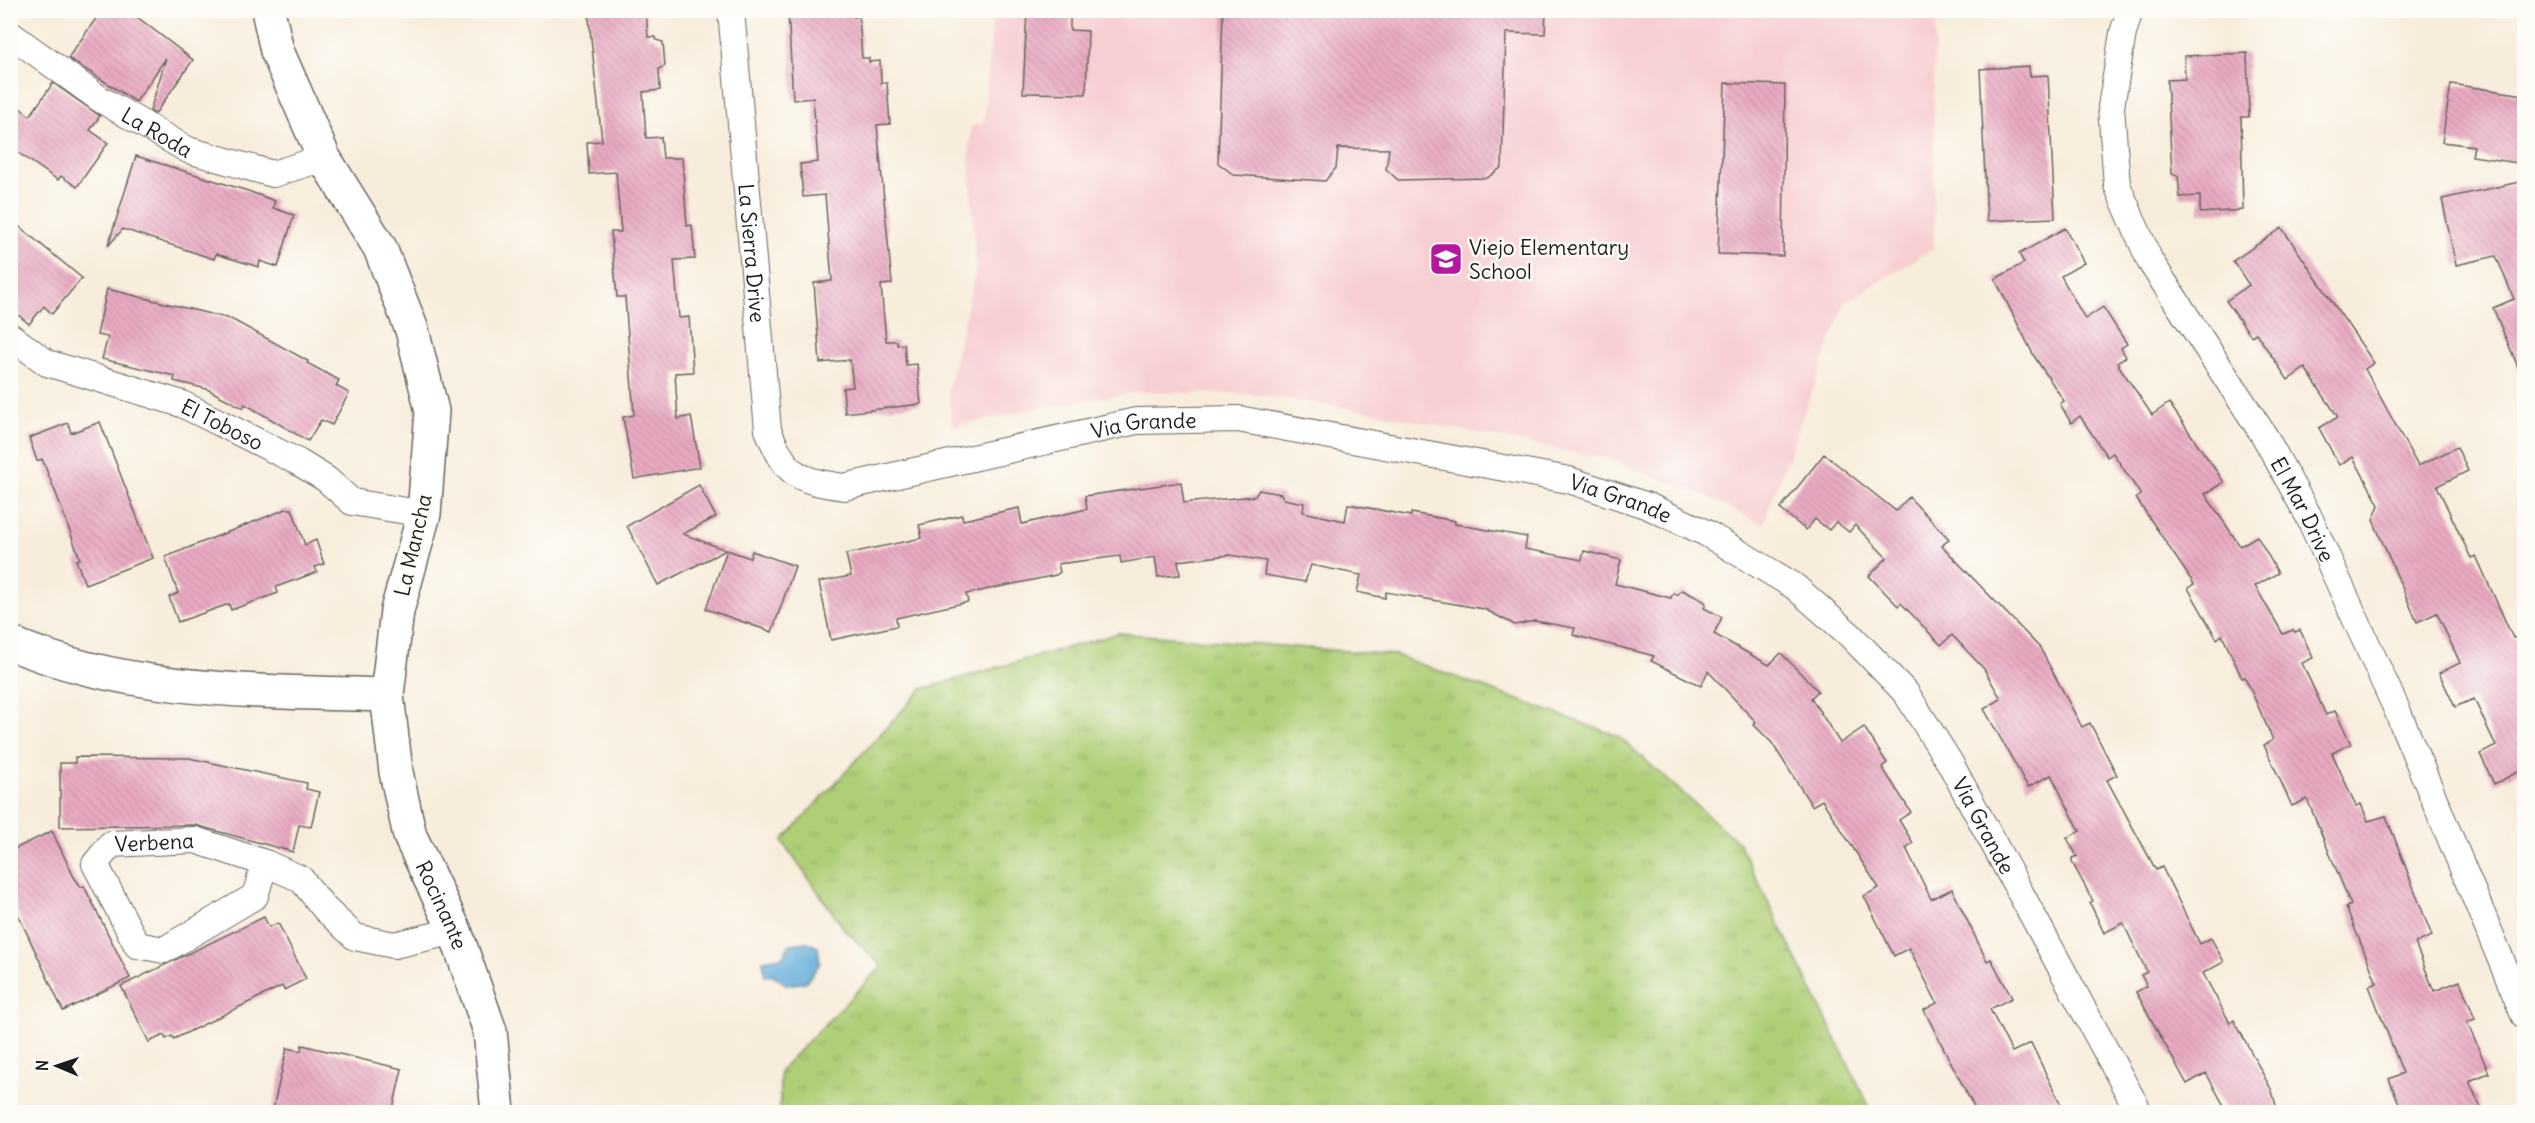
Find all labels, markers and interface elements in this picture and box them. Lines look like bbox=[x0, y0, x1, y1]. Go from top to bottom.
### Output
street label: La Roda bbox=[117, 101, 197, 163]
street label: La Sierra Drive bbox=[733, 182, 772, 324]
place label: Viejo Elementary School bbox=[1469, 234, 1629, 285]
school or university icon: Viejo Elementary School bbox=[1428, 241, 1464, 277]
street label: El Toboso bbox=[177, 392, 268, 456]
street label: Via Grande bbox=[1088, 406, 1197, 444]
street label: El Mar Drive bbox=[2265, 452, 2341, 566]
street label: Via Grande bbox=[1566, 468, 1676, 529]
street label: La Mancha bbox=[388, 491, 438, 599]
street label: Via Grande bbox=[1947, 772, 2021, 879]
street label: Verbena bbox=[114, 827, 195, 857]
street label: Rocinante bbox=[410, 856, 474, 953]
north arrow bbox=[27, 1036, 87, 1096]
text: N bbox=[32, 1060, 52, 1071]

